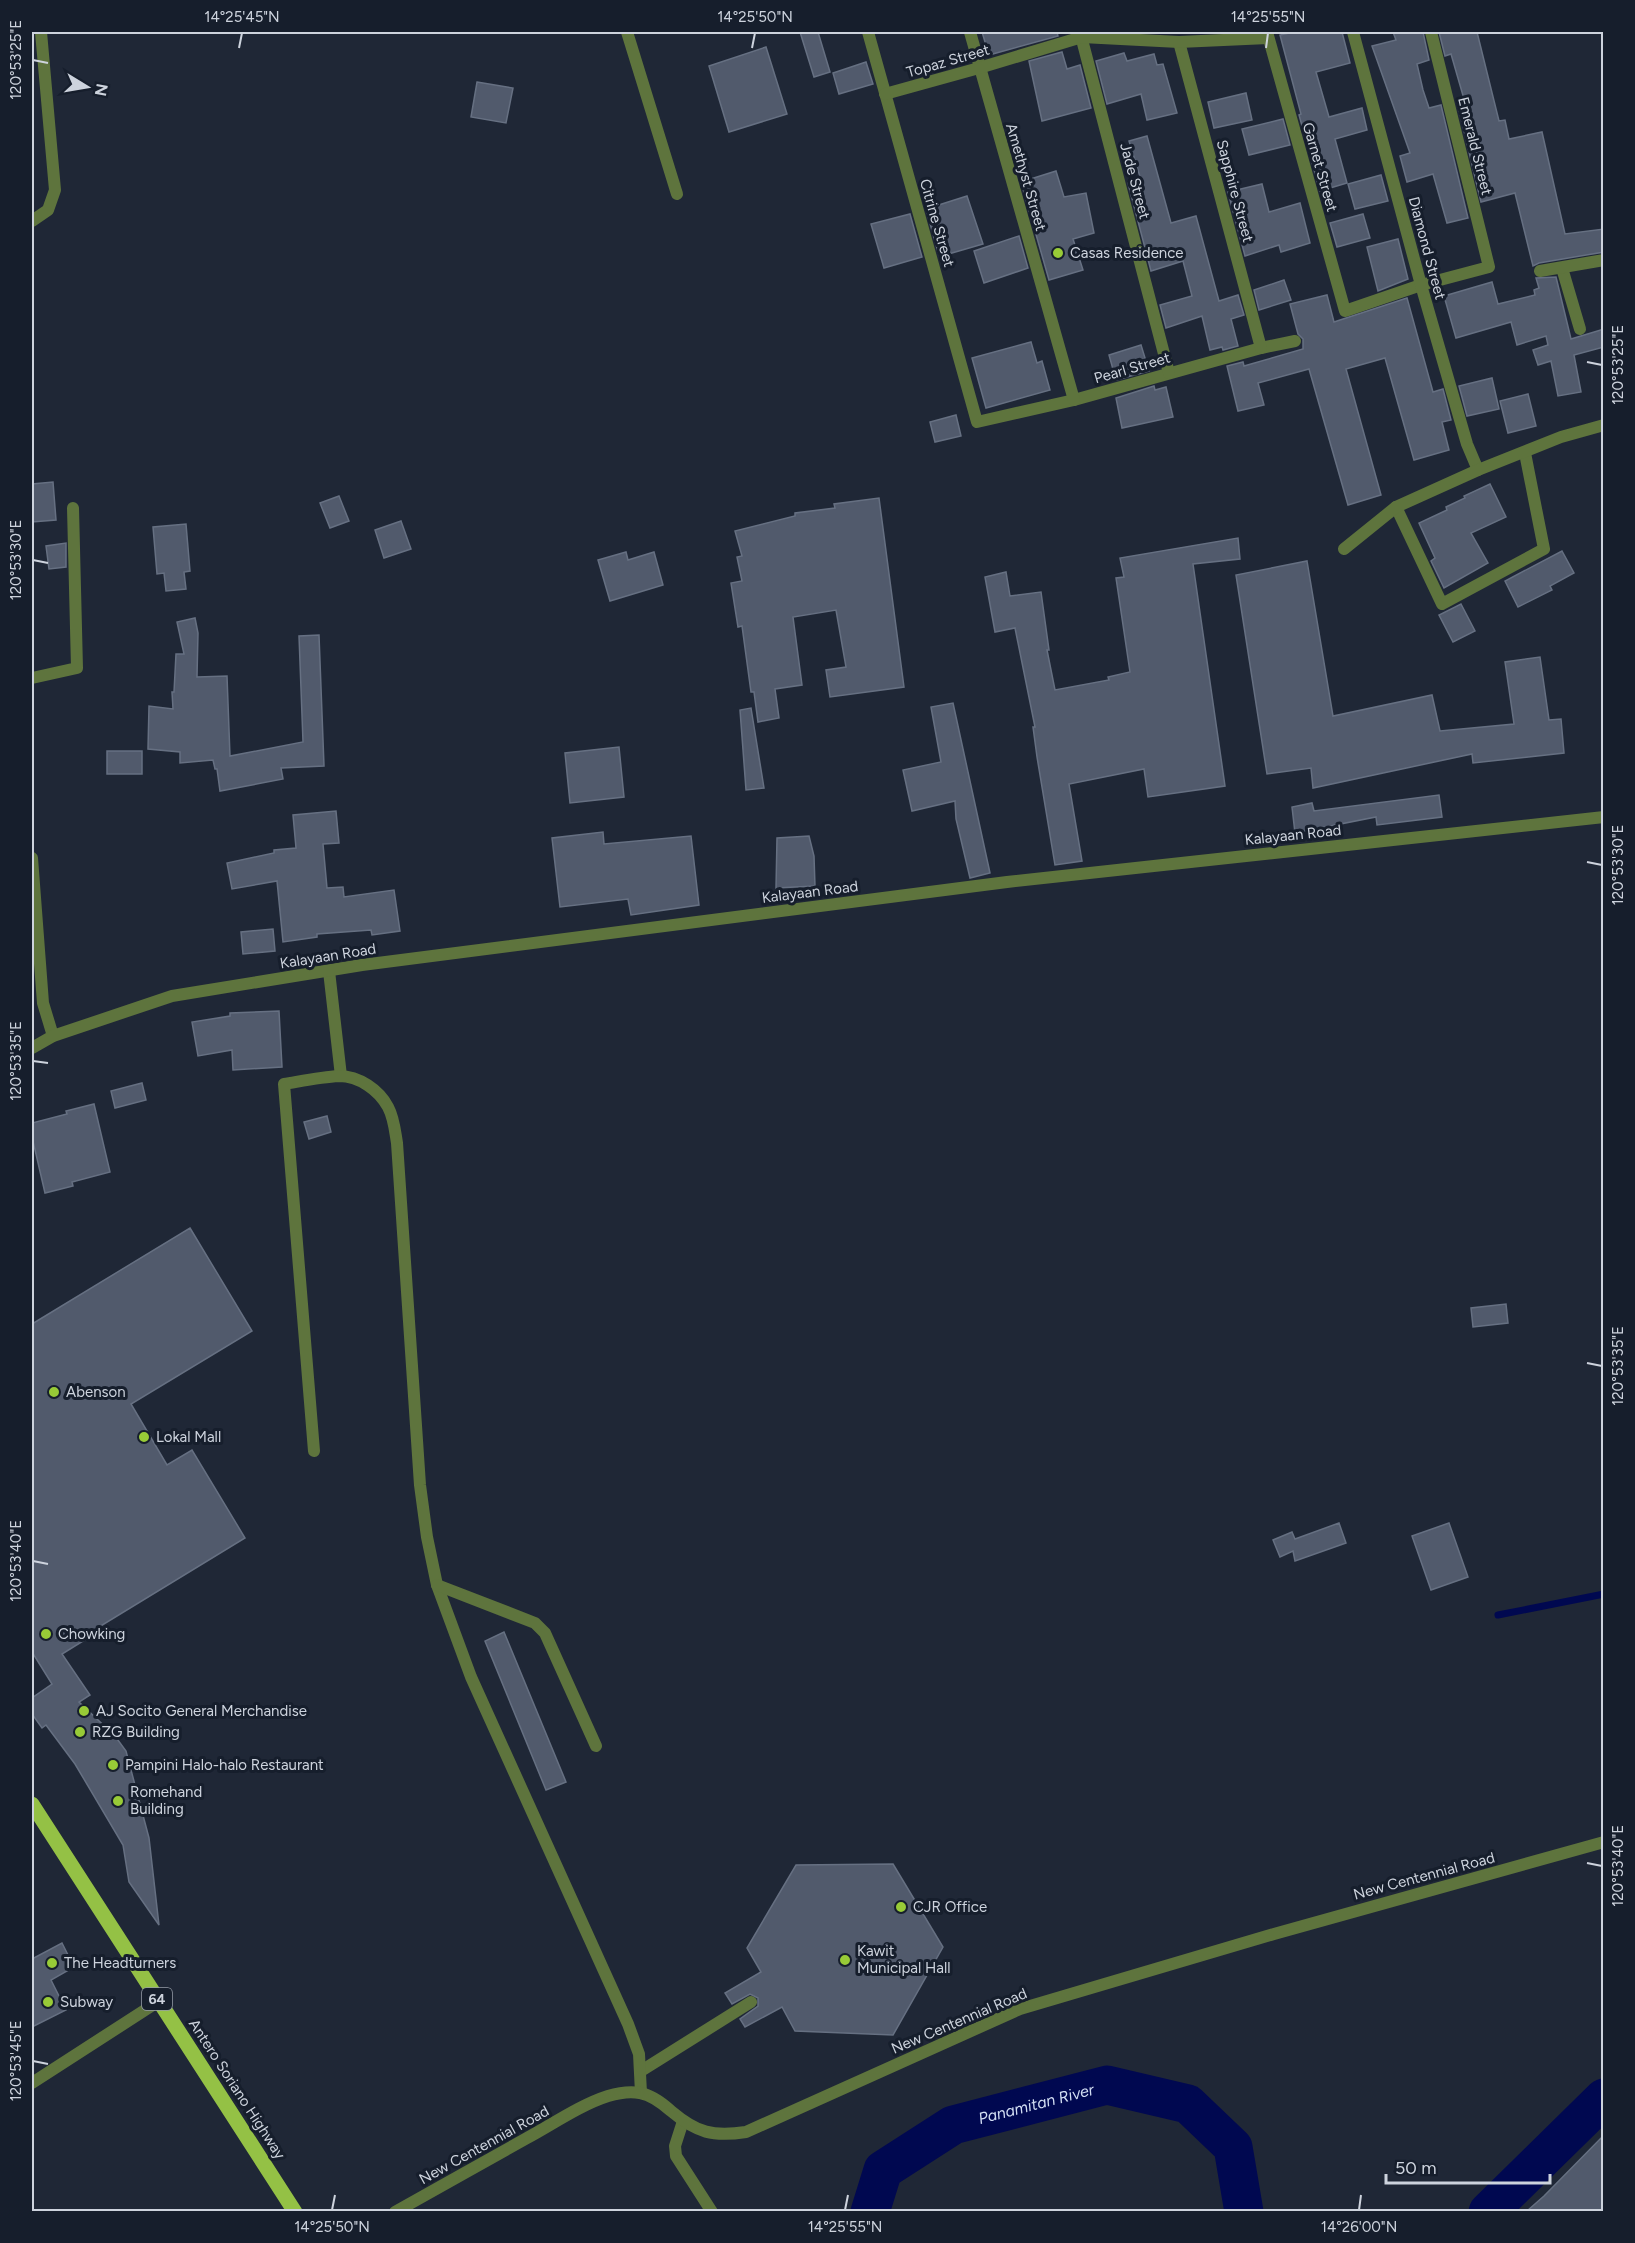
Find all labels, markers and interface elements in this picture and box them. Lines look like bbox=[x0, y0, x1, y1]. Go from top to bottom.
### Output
text: 14°25'45"N bbox=[204, 8, 280, 26]
text: 14°25'50"N bbox=[717, 8, 793, 26]
text: 14°25'55"N bbox=[1231, 8, 1305, 26]
text: 120°53'25"E bbox=[7, 20, 25, 100]
street label: Topaz Street bbox=[904, 40, 992, 81]
north arrow bbox=[57, 57, 117, 117]
text: N bbox=[91, 82, 112, 98]
street label: Emerald Street bbox=[1454, 95, 1496, 197]
street label: Garnet Street bbox=[1299, 120, 1341, 214]
street label: Amethyst Street bbox=[1002, 121, 1050, 233]
street label: Sapphire Street bbox=[1213, 138, 1257, 245]
street label: Jade Street bbox=[1116, 141, 1154, 221]
street label: Citrine Street bbox=[916, 177, 958, 269]
street label: Diamond Street bbox=[1405, 195, 1449, 302]
place label: Casas Residence bbox=[1070, 244, 1184, 262]
marker: Casas Residence bbox=[1051, 246, 1065, 260]
text: 120°53'25"E bbox=[1609, 325, 1627, 405]
street label: Pearl Street bbox=[1092, 348, 1173, 387]
text: 120°53'30"E bbox=[7, 520, 25, 600]
street label: Kalayaan Road bbox=[1244, 821, 1342, 849]
text: 120°53'30"E bbox=[1609, 825, 1627, 905]
street label: Kalayaan Road bbox=[761, 877, 859, 907]
street label: Kalayaan Road bbox=[279, 940, 377, 972]
text: 120°53'35"E bbox=[7, 1021, 25, 1101]
text: 120°53'35"E bbox=[1609, 1326, 1627, 1406]
place label: Abenson bbox=[66, 1383, 126, 1401]
marker: Abenson bbox=[47, 1385, 61, 1399]
place label: Lokal Mall bbox=[156, 1428, 221, 1446]
marker: Lokal Mall bbox=[137, 1430, 151, 1444]
text: 120°53'40"E bbox=[7, 1520, 25, 1602]
place label: Chowking bbox=[58, 1625, 125, 1643]
marker: Chowking bbox=[39, 1627, 53, 1641]
place label: AJ Socito General Merchandise bbox=[96, 1702, 307, 1720]
marker: AJ Socito General Merchandise bbox=[77, 1704, 91, 1718]
place label: RZG Building bbox=[92, 1723, 180, 1741]
marker: RZG Building bbox=[73, 1725, 87, 1739]
place label: Pampini Halo-halo Restaurant bbox=[125, 1756, 324, 1774]
marker: Pampini Halo-halo Restaurant bbox=[106, 1758, 120, 1772]
place label: Romehand Building bbox=[130, 1783, 202, 1818]
marker: Romehand Building bbox=[111, 1794, 125, 1808]
text: 120°53'40"E bbox=[1609, 1825, 1627, 1907]
street label: New Centennial Road bbox=[1351, 1848, 1497, 1904]
place label: CJR Office bbox=[913, 1898, 987, 1916]
marker: CJR Office bbox=[894, 1900, 908, 1914]
place label: Kawit Municipal Hall bbox=[857, 1942, 951, 1977]
marker: Kawit Municipal Hall bbox=[838, 1953, 852, 1967]
place label: The Headturners bbox=[64, 1954, 176, 1972]
marker: The Headturners bbox=[45, 1956, 59, 1970]
street label: New Centennial Road bbox=[888, 1984, 1030, 2058]
road number: 64 bbox=[142, 1988, 172, 2010]
place label: Subway bbox=[60, 1993, 113, 2011]
marker: Subway bbox=[41, 1995, 55, 2009]
street label: Antero Soriano Highway bbox=[185, 2016, 289, 2163]
text: 120°53'45"E bbox=[7, 2020, 25, 2102]
water label: Panamitan River bbox=[976, 2079, 1096, 2128]
street label: New Centennial Road bbox=[416, 2102, 552, 2188]
scale bar bbox=[1386, 2147, 1550, 2185]
text: 50 m bbox=[1395, 2157, 1437, 2179]
text: 14°25'50"N bbox=[294, 2218, 370, 2236]
text: 14°25'55"N bbox=[808, 2218, 882, 2236]
text: 14°26'00"N bbox=[1321, 2218, 1397, 2236]

